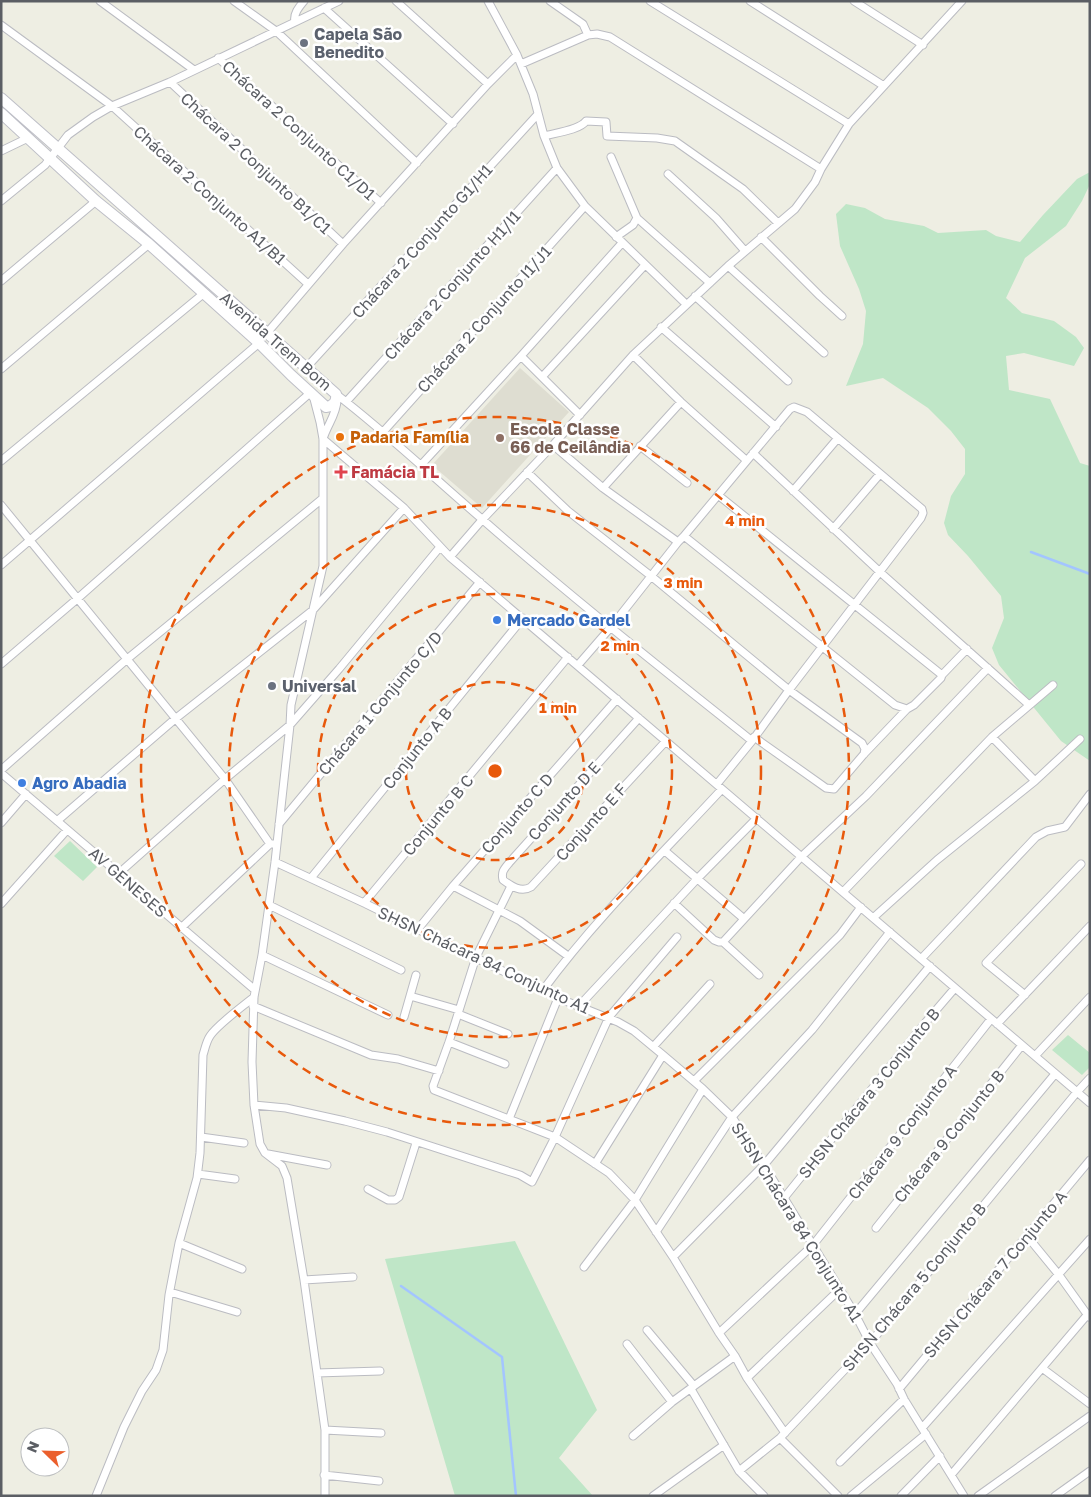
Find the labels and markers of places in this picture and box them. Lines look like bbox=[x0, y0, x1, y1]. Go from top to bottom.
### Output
place label: Capela São Benedito bbox=[314, 24, 403, 62]
marker: Capela São Benedito bbox=[298, 37, 310, 49]
place label: Escola Classe 66 de Ceilândia bbox=[510, 419, 631, 457]
place label: Padaria Família bbox=[350, 427, 469, 447]
marker: Padaria Família bbox=[334, 431, 346, 443]
marker: Escola Classe 66 de Ceilândia bbox=[494, 432, 506, 444]
place label: Famácia TL bbox=[351, 462, 439, 482]
marker: Famácia TL bbox=[335, 466, 347, 478]
place label: Mercado Gardel bbox=[507, 610, 631, 630]
marker: Mercado Gardel bbox=[491, 614, 503, 626]
place label: Universal bbox=[282, 676, 357, 696]
marker: Universal bbox=[266, 680, 278, 692]
centre of rings bbox=[486, 762, 504, 780]
place label: Agro Abadia bbox=[32, 773, 127, 793]
marker: Agro Abadia bbox=[16, 777, 28, 789]

